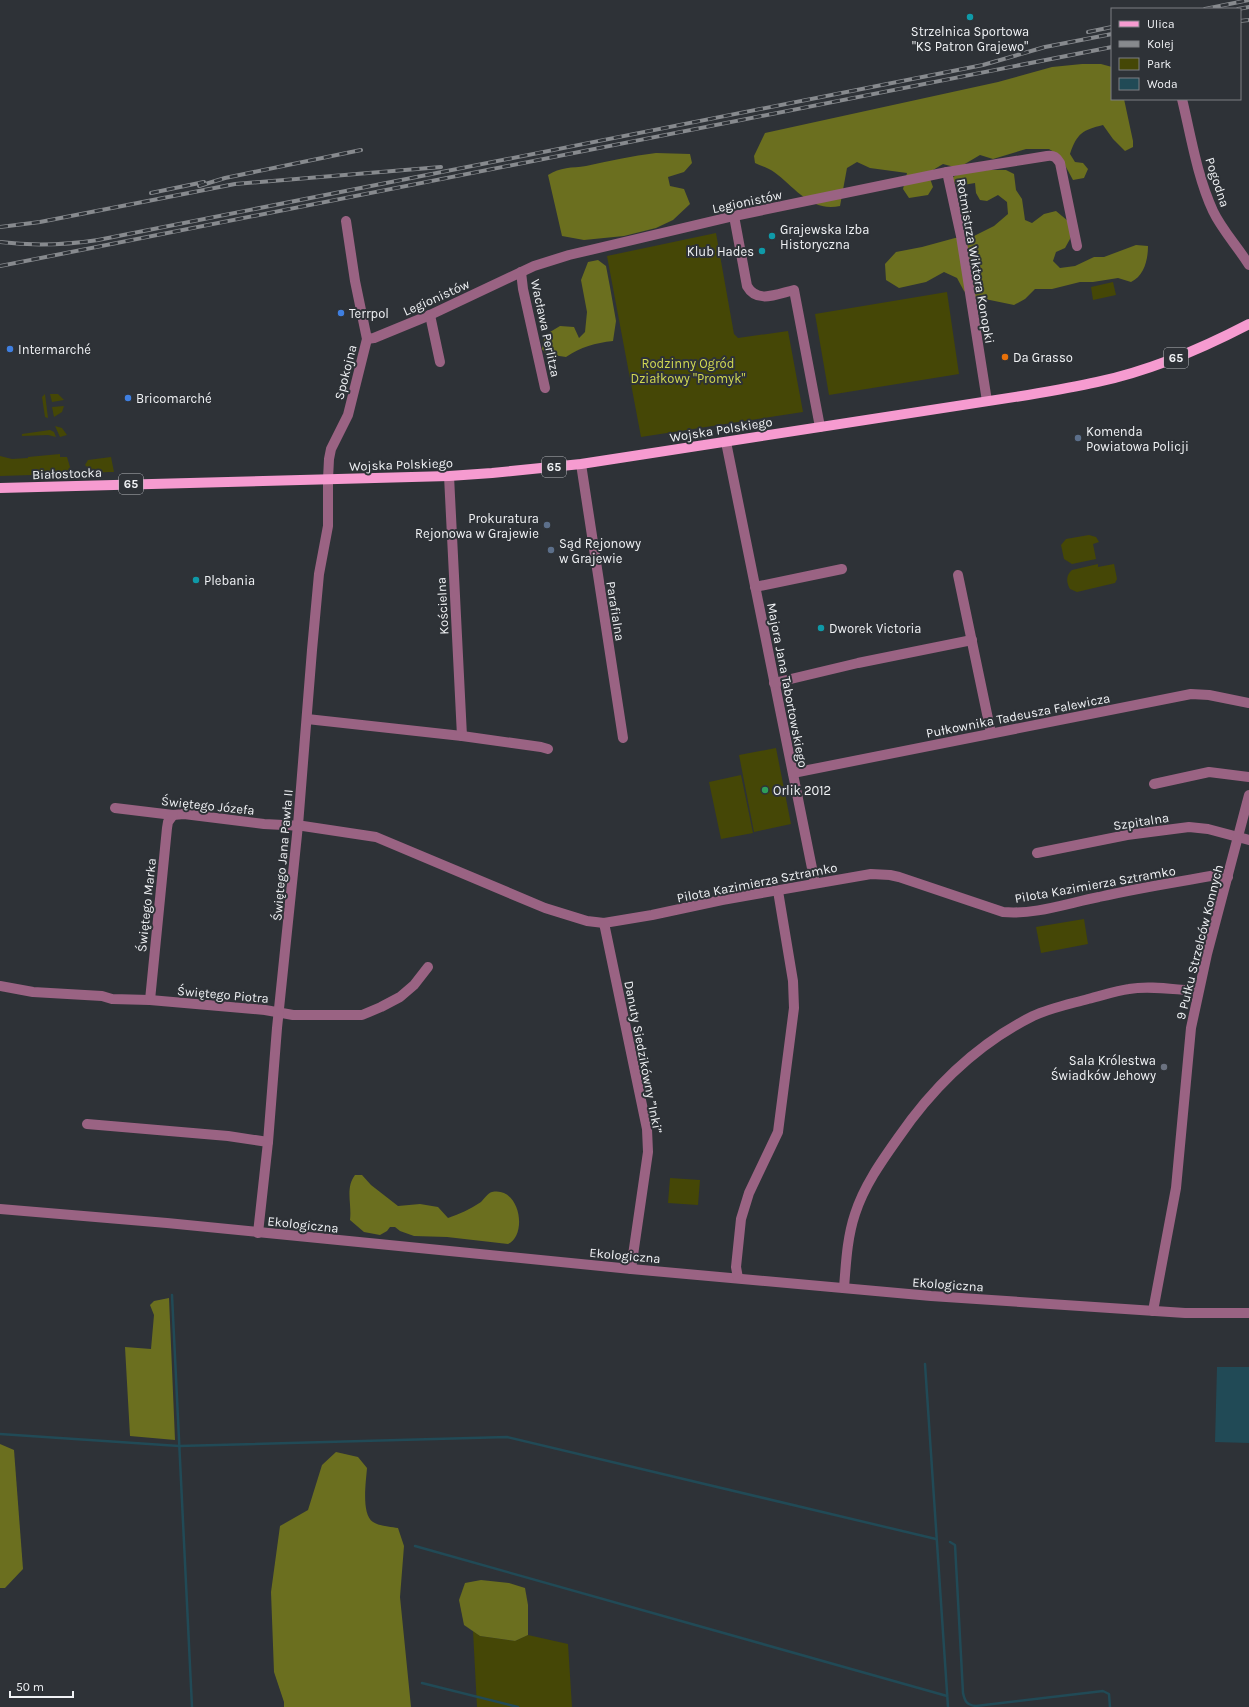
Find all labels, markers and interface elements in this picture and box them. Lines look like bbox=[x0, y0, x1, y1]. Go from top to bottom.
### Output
legend bbox=[1111, 8, 1241, 100]
marker: Strzelnica Sportowa "KS Patron Grajewo" bbox=[965, 12, 975, 22]
text: Ulica bbox=[1147, 17, 1175, 31]
place label: Strzelnica Sportowa "KS Patron Grajewo" bbox=[911, 24, 1029, 54]
text: Kolej bbox=[1147, 37, 1174, 51]
text: Park bbox=[1147, 57, 1172, 71]
text: Woda bbox=[1147, 77, 1178, 91]
street label: Pogodna bbox=[1202, 155, 1233, 209]
street label: Rotmistrza Wiktora Konopki bbox=[954, 177, 997, 345]
street label: Legionistów bbox=[711, 187, 784, 216]
place label: Grajewska Izba Historyczna bbox=[780, 222, 869, 252]
marker: Grajewska Izba Historyczna bbox=[767, 231, 777, 241]
place label: Klub Hades bbox=[687, 244, 754, 259]
marker: Klub Hades bbox=[757, 246, 767, 256]
street label: Legionistów bbox=[401, 276, 472, 319]
street label: Wacława Perlitza bbox=[528, 278, 563, 378]
place label: Terrpol bbox=[349, 306, 389, 321]
marker: Terrpol bbox=[336, 308, 346, 318]
place label: Intermarché bbox=[18, 342, 91, 357]
street label: Spokojna bbox=[331, 343, 360, 401]
marker: Intermarché bbox=[5, 344, 15, 354]
road number: 65 bbox=[1164, 348, 1188, 368]
place label: Da Grasso bbox=[1013, 350, 1073, 365]
marker: Da Grasso bbox=[1000, 352, 1010, 362]
park label: Rodzinny Ogród Działkowy "Promyk" bbox=[631, 356, 745, 386]
place label: Bricomarché bbox=[136, 391, 212, 406]
marker: Bricomarché bbox=[123, 393, 133, 403]
street label: Wojska Polskiego bbox=[669, 414, 774, 445]
place label: Komenda Powiatowa Policji bbox=[1086, 424, 1189, 454]
marker: Komenda Powiatowa Policji bbox=[1073, 433, 1083, 443]
street label: Wojska Polskiego bbox=[349, 455, 453, 474]
road number: 65 bbox=[542, 457, 566, 477]
street label: Białostocka bbox=[32, 465, 102, 482]
road number: 65 bbox=[119, 474, 143, 494]
place label: Prokuratura Rejonowa w Grajewie bbox=[415, 511, 539, 541]
marker: Prokuratura Rejonowa w Grajewie bbox=[542, 520, 552, 530]
place label: Sąd Rejonowy w Grajewie bbox=[559, 536, 641, 566]
marker: Sąd Rejonowy w Grajewie bbox=[546, 545, 556, 555]
place label: Plebania bbox=[204, 573, 255, 588]
marker: Plebania bbox=[191, 575, 201, 585]
street label: Kościelna bbox=[433, 577, 451, 635]
street label: Parafialna bbox=[603, 580, 628, 642]
street label: Majora Jana Tabortowskiego bbox=[764, 602, 811, 769]
place label: Dworek Victoria bbox=[829, 621, 922, 636]
marker: Dworek Victoria bbox=[816, 623, 826, 633]
street label: Pułkownika Tadeusza Falewicza bbox=[925, 690, 1111, 741]
place label: Orlik 2012 bbox=[773, 783, 831, 798]
marker: Orlik 2012 bbox=[760, 785, 770, 795]
street label: Świętego Jana Pawła II bbox=[268, 788, 296, 922]
street label: Świętego Józefa bbox=[161, 792, 255, 818]
street label: Szpitalna bbox=[1112, 810, 1170, 833]
street label: Świętego Marka bbox=[133, 857, 159, 953]
street label: Pilota Kazimierza Sztramko bbox=[676, 860, 839, 905]
street label: Pilota Kazimierza Sztramko bbox=[1013, 863, 1177, 906]
street label: 9 Pułku Strzelców Konnych bbox=[1173, 863, 1226, 1021]
street label: Danuty Siedzikówny ”Inki” bbox=[621, 979, 666, 1135]
street label: Świętego Piotra bbox=[177, 982, 269, 1006]
place label: Sala Królestwa Świadków Jehowy bbox=[1051, 1053, 1156, 1083]
marker: Sala Królestwa Świadków Jehowy bbox=[1159, 1062, 1169, 1072]
street label: Ekologiczna bbox=[267, 1213, 339, 1236]
street label: Ekologiczna bbox=[589, 1245, 661, 1266]
street label: Ekologiczna bbox=[912, 1275, 984, 1294]
scale bar bbox=[10, 1673, 73, 1699]
text: 50 m bbox=[16, 1680, 44, 1694]

